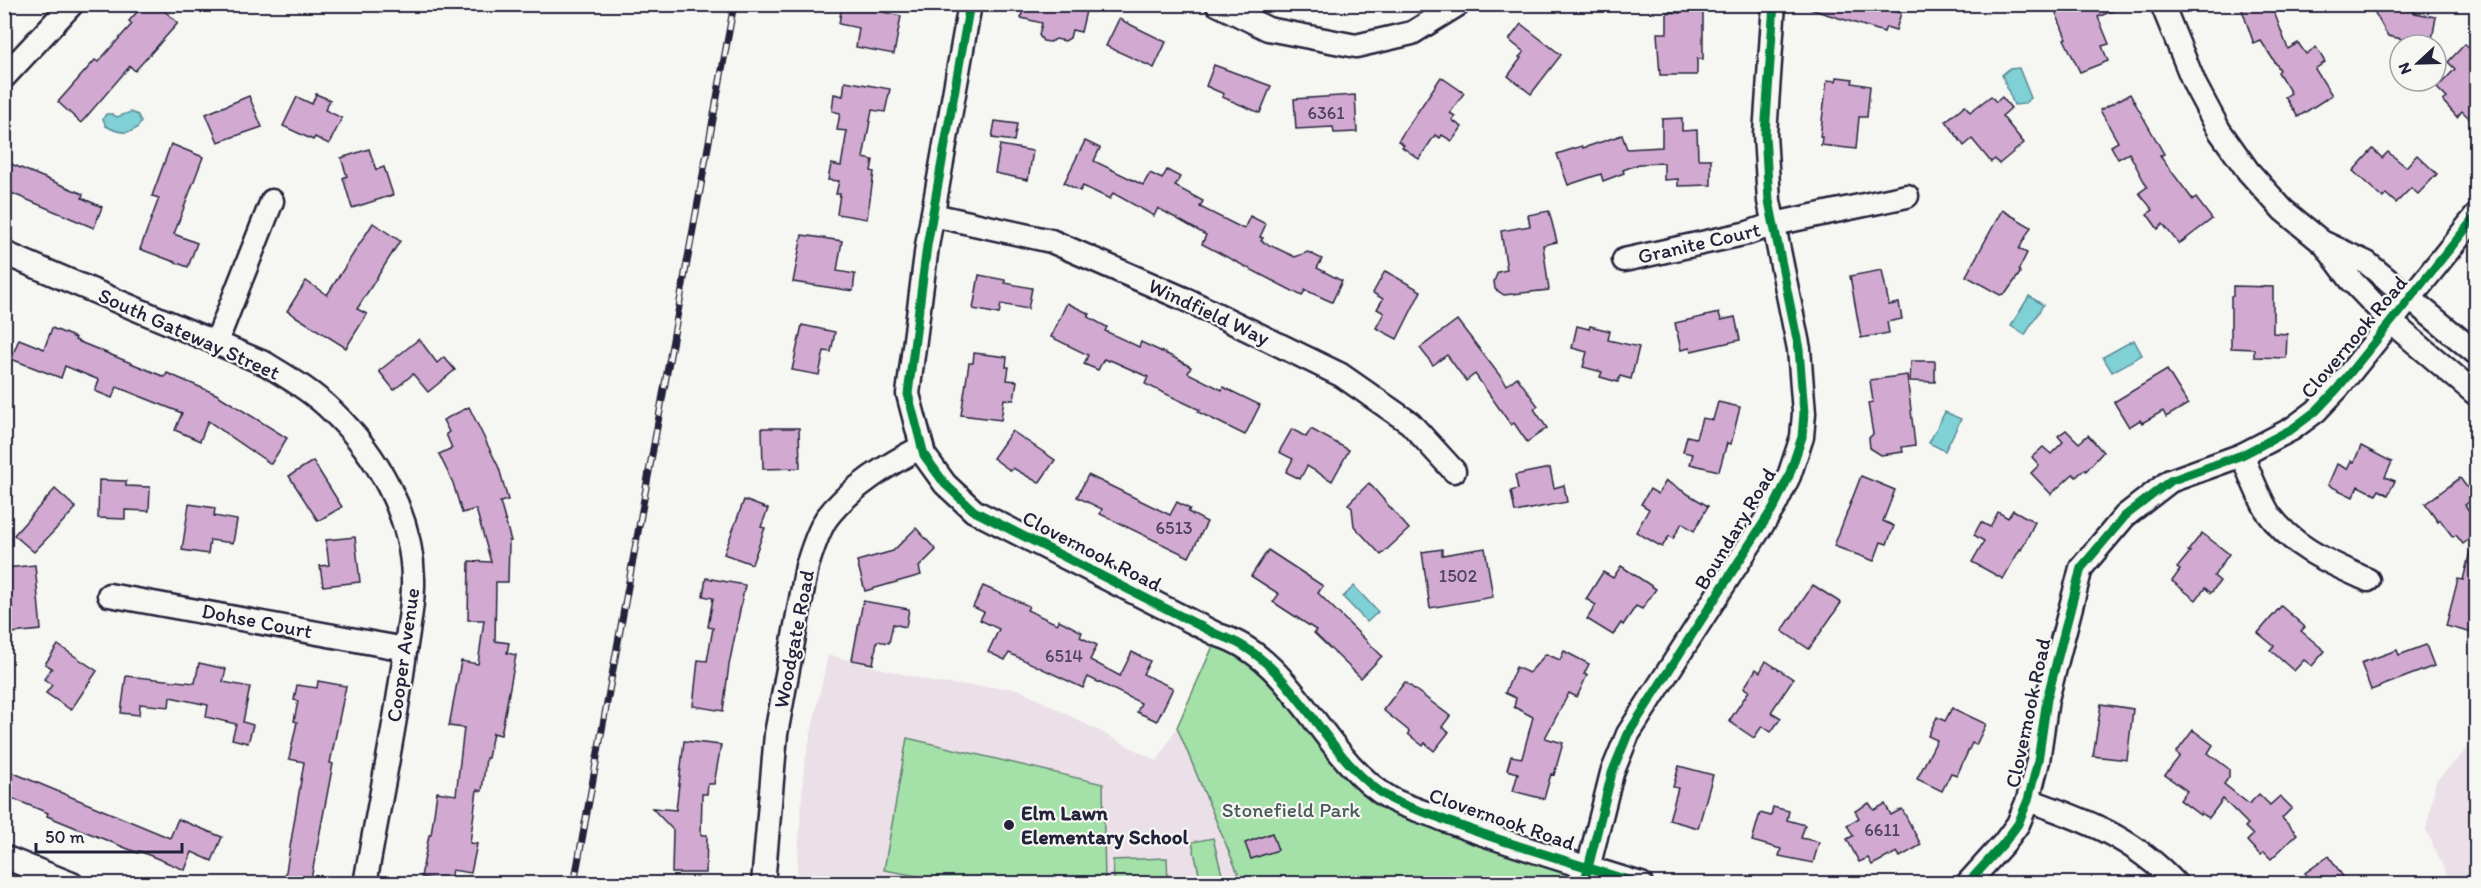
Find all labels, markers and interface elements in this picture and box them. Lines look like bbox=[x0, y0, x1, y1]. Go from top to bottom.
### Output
north arrow bbox=[2388, 33, 2448, 93]
text: N bbox=[2394, 60, 2415, 77]
house number: 6361 bbox=[1307, 102, 1345, 124]
street label: Granite Court bbox=[1635, 216, 1763, 269]
street label: Clovernook Road bbox=[2295, 270, 2413, 403]
street label: Windfield Way bbox=[1145, 273, 1274, 351]
street label: South Gateway Street bbox=[95, 282, 284, 385]
street label: Boundary Road bbox=[1688, 463, 1781, 594]
street label: Clovernook Road bbox=[1019, 505, 1166, 597]
house number: 6513 bbox=[1155, 517, 1193, 539]
house number: 1502 bbox=[1439, 565, 1478, 587]
street label: Woodgate Road bbox=[768, 567, 819, 710]
street label: Cooper Avenue bbox=[381, 586, 424, 724]
street label: Dohse Court bbox=[200, 598, 315, 643]
street label: Clovernook Road bbox=[1999, 635, 2056, 790]
house number: 6514 bbox=[1045, 645, 1083, 667]
street label: Clovernook Road bbox=[1426, 782, 1579, 855]
park label: Stonefield Park bbox=[1222, 797, 1360, 822]
place label: Elm Lawn Elementary School bbox=[1021, 800, 1190, 850]
scale bar bbox=[36, 816, 182, 854]
marker: Elm Lawn Elementary School bbox=[1002, 818, 1016, 832]
house number: 6611 bbox=[1864, 819, 1900, 841]
text: 50 m bbox=[45, 826, 85, 848]

